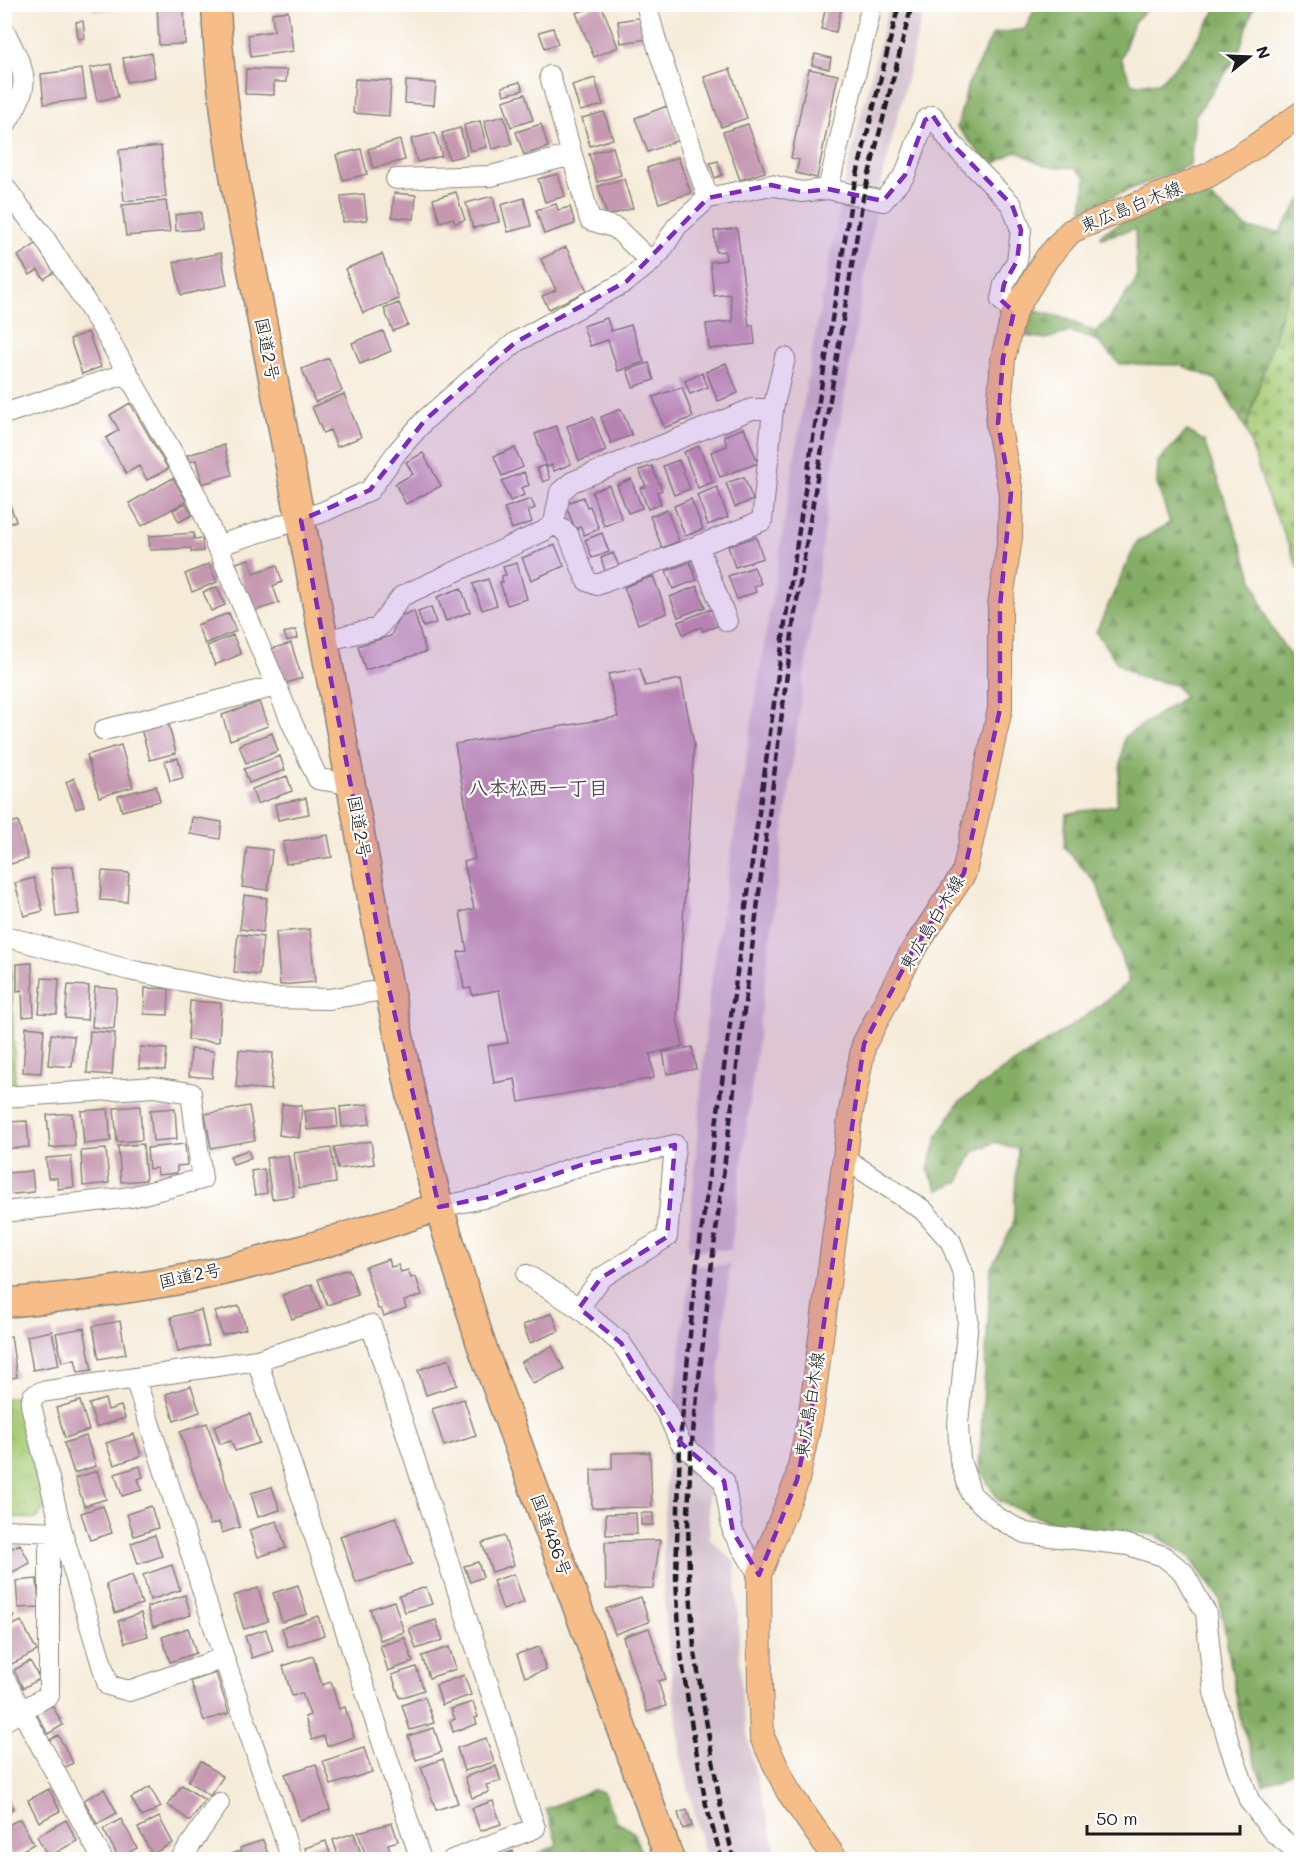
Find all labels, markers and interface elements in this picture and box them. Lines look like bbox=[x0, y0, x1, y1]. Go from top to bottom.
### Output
north arrow bbox=[1219, 27, 1279, 87]
text: N bbox=[1252, 43, 1276, 61]
street label: 東広島白木線 bbox=[1076, 175, 1185, 237]
street label: 国道2号 bbox=[250, 315, 286, 383]
district label: 八本松西一丁目 bbox=[468, 774, 608, 800]
street label: 国道2号 bbox=[343, 793, 377, 860]
street label: 東広島白木線 bbox=[893, 870, 969, 975]
street label: 国道2号 bbox=[156, 1257, 224, 1293]
street label: 東広島白木線 bbox=[789, 1350, 829, 1460]
street label: 国道486号 bbox=[526, 1490, 578, 1579]
scale bar bbox=[1087, 1798, 1240, 1836]
text: 50 m bbox=[1096, 1806, 1138, 1830]

